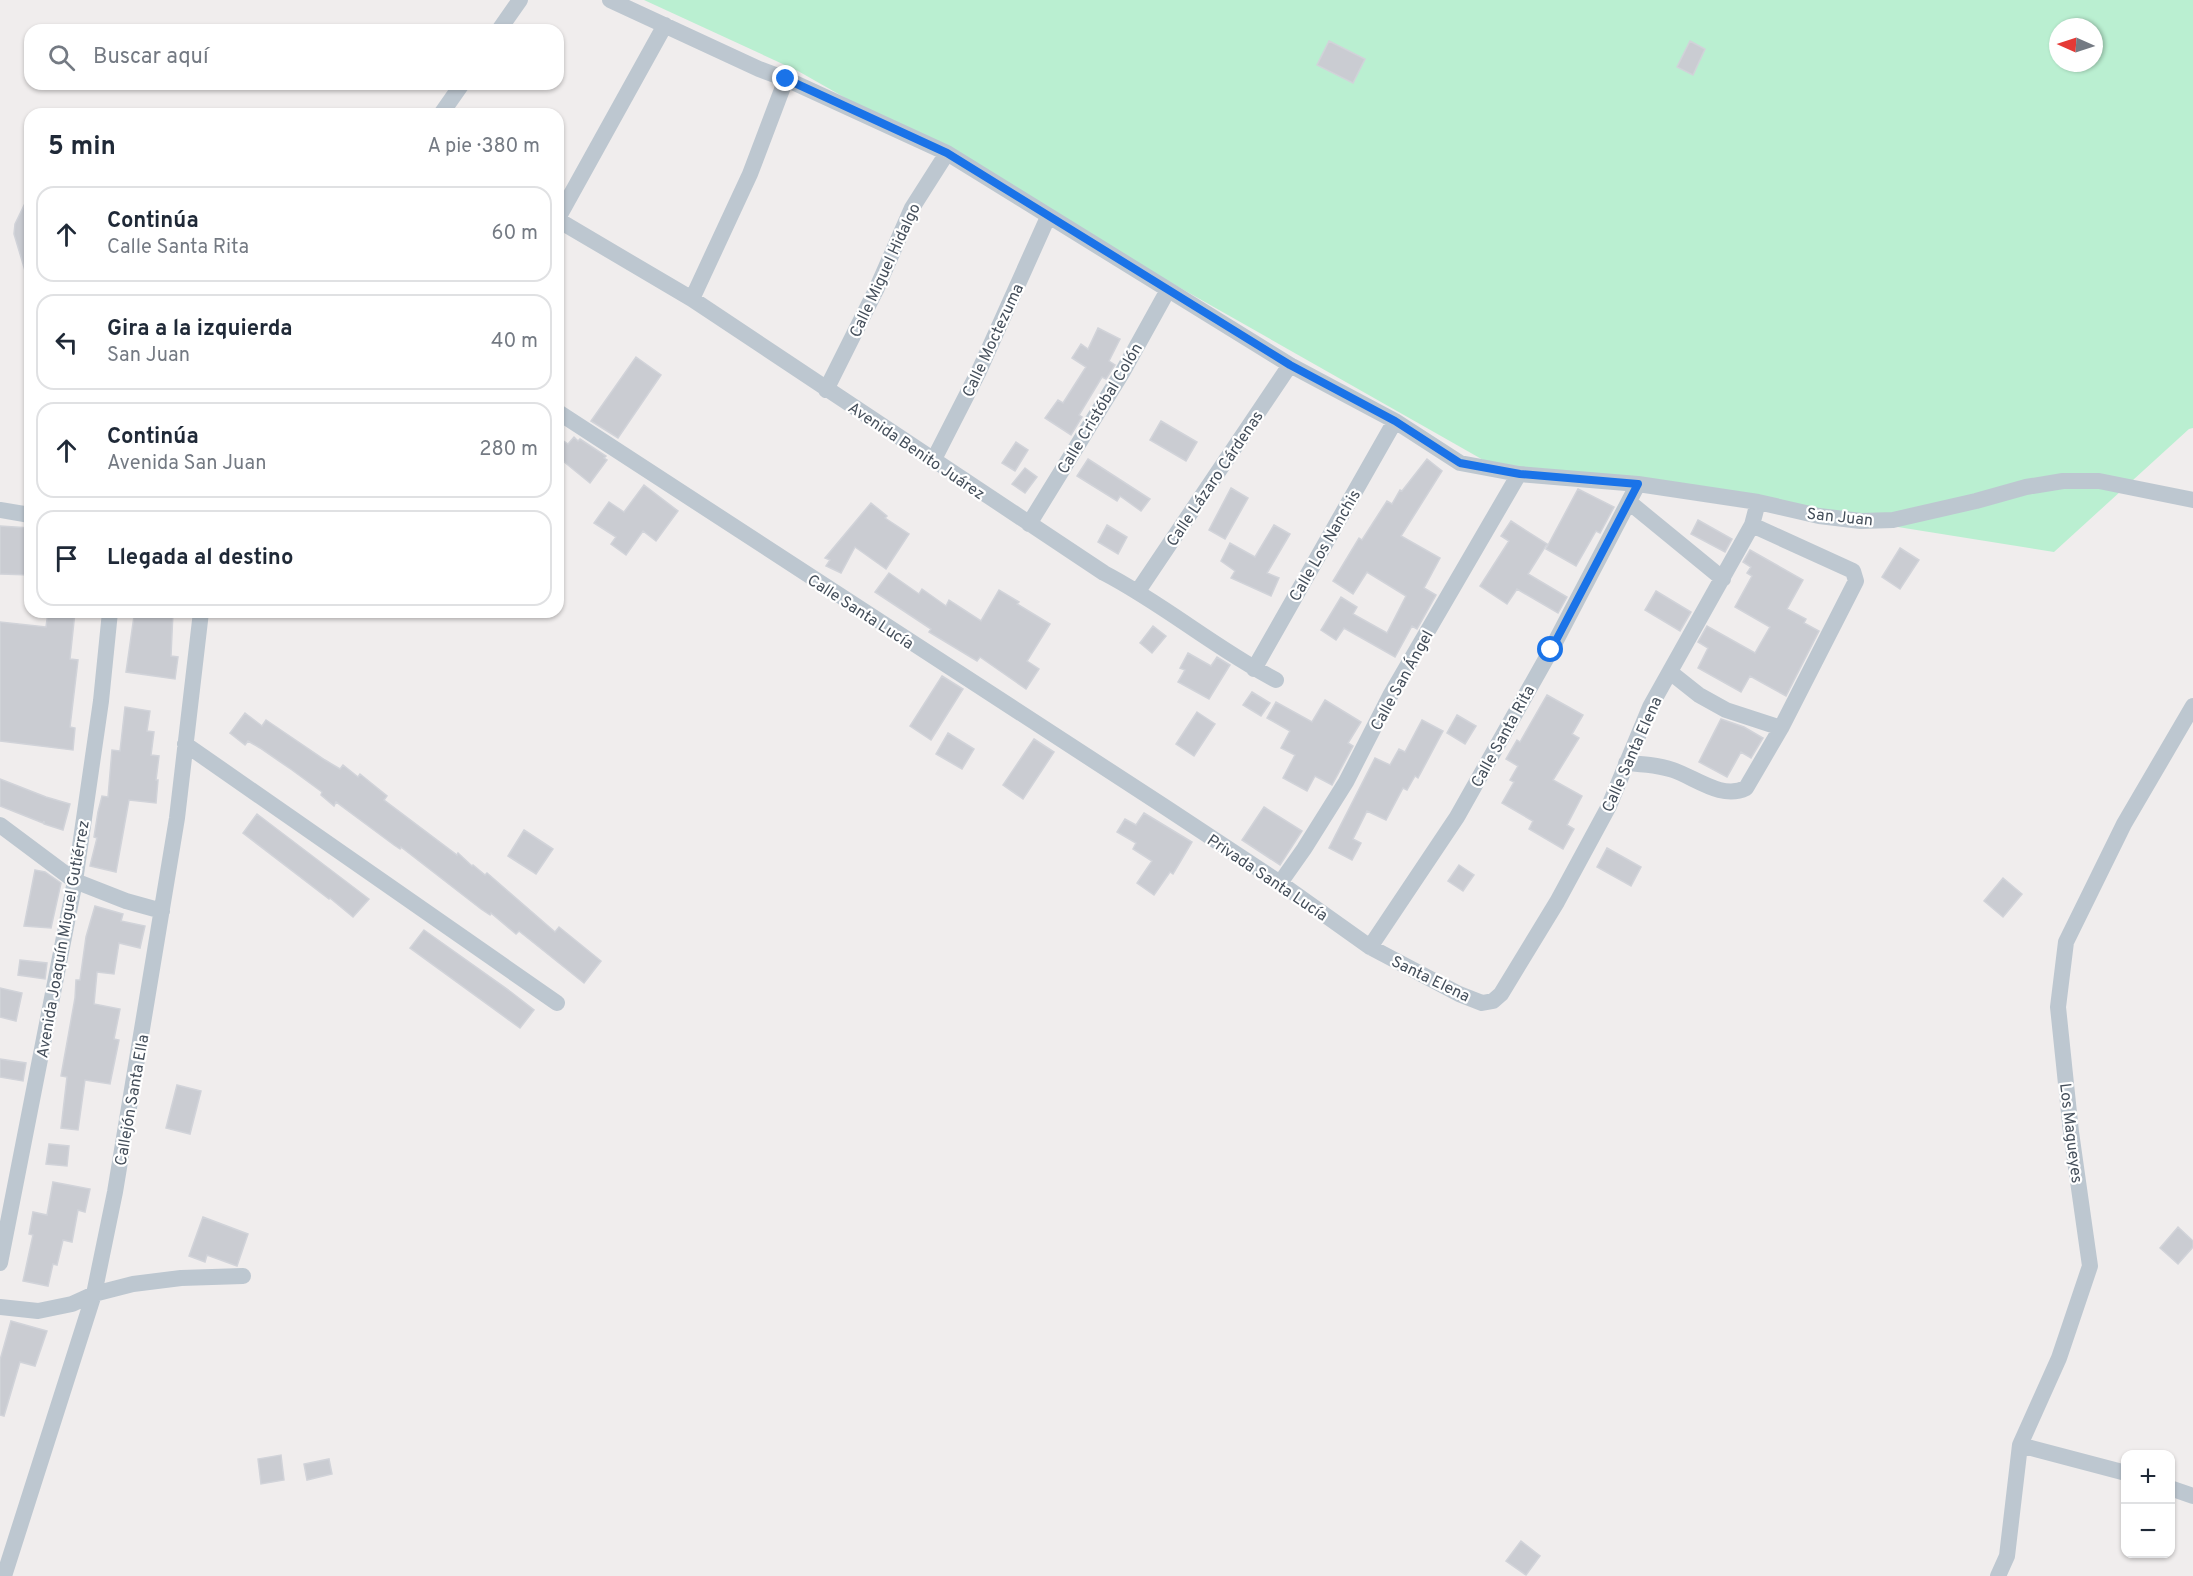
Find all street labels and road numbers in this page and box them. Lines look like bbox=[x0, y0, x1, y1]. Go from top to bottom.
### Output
street label: Calle Miguel Hidalgo bbox=[846, 201, 926, 341]
street label: Calle Moctezuma bbox=[959, 281, 1029, 401]
street label: Calle Cristóbal Colón bbox=[1054, 340, 1148, 478]
street label: Avenida Benito Juárez bbox=[844, 398, 988, 505]
street label: Calle Lázaro Cárdenas bbox=[1163, 407, 1269, 551]
street label: Calle Los Nanchis bbox=[1286, 487, 1366, 605]
street label: San Juan bbox=[1806, 505, 1874, 531]
street label: Calle Santa Lucía bbox=[803, 571, 917, 655]
street label: Calle San Ángel bbox=[1365, 626, 1439, 735]
street label: Calle Santa Rita bbox=[1467, 682, 1540, 791]
street label: Calle Santa Elena bbox=[1598, 694, 1667, 816]
street label: Avenida Joaquín Miguel Gutiérrez bbox=[33, 819, 95, 1060]
street label: Privada Santa Lucía bbox=[1203, 831, 1331, 926]
street label: Santa Elena bbox=[1387, 952, 1473, 1007]
street label: Callejón Santa Ella bbox=[112, 1033, 154, 1168]
street label: Los Magueyes bbox=[2054, 1082, 2086, 1184]

